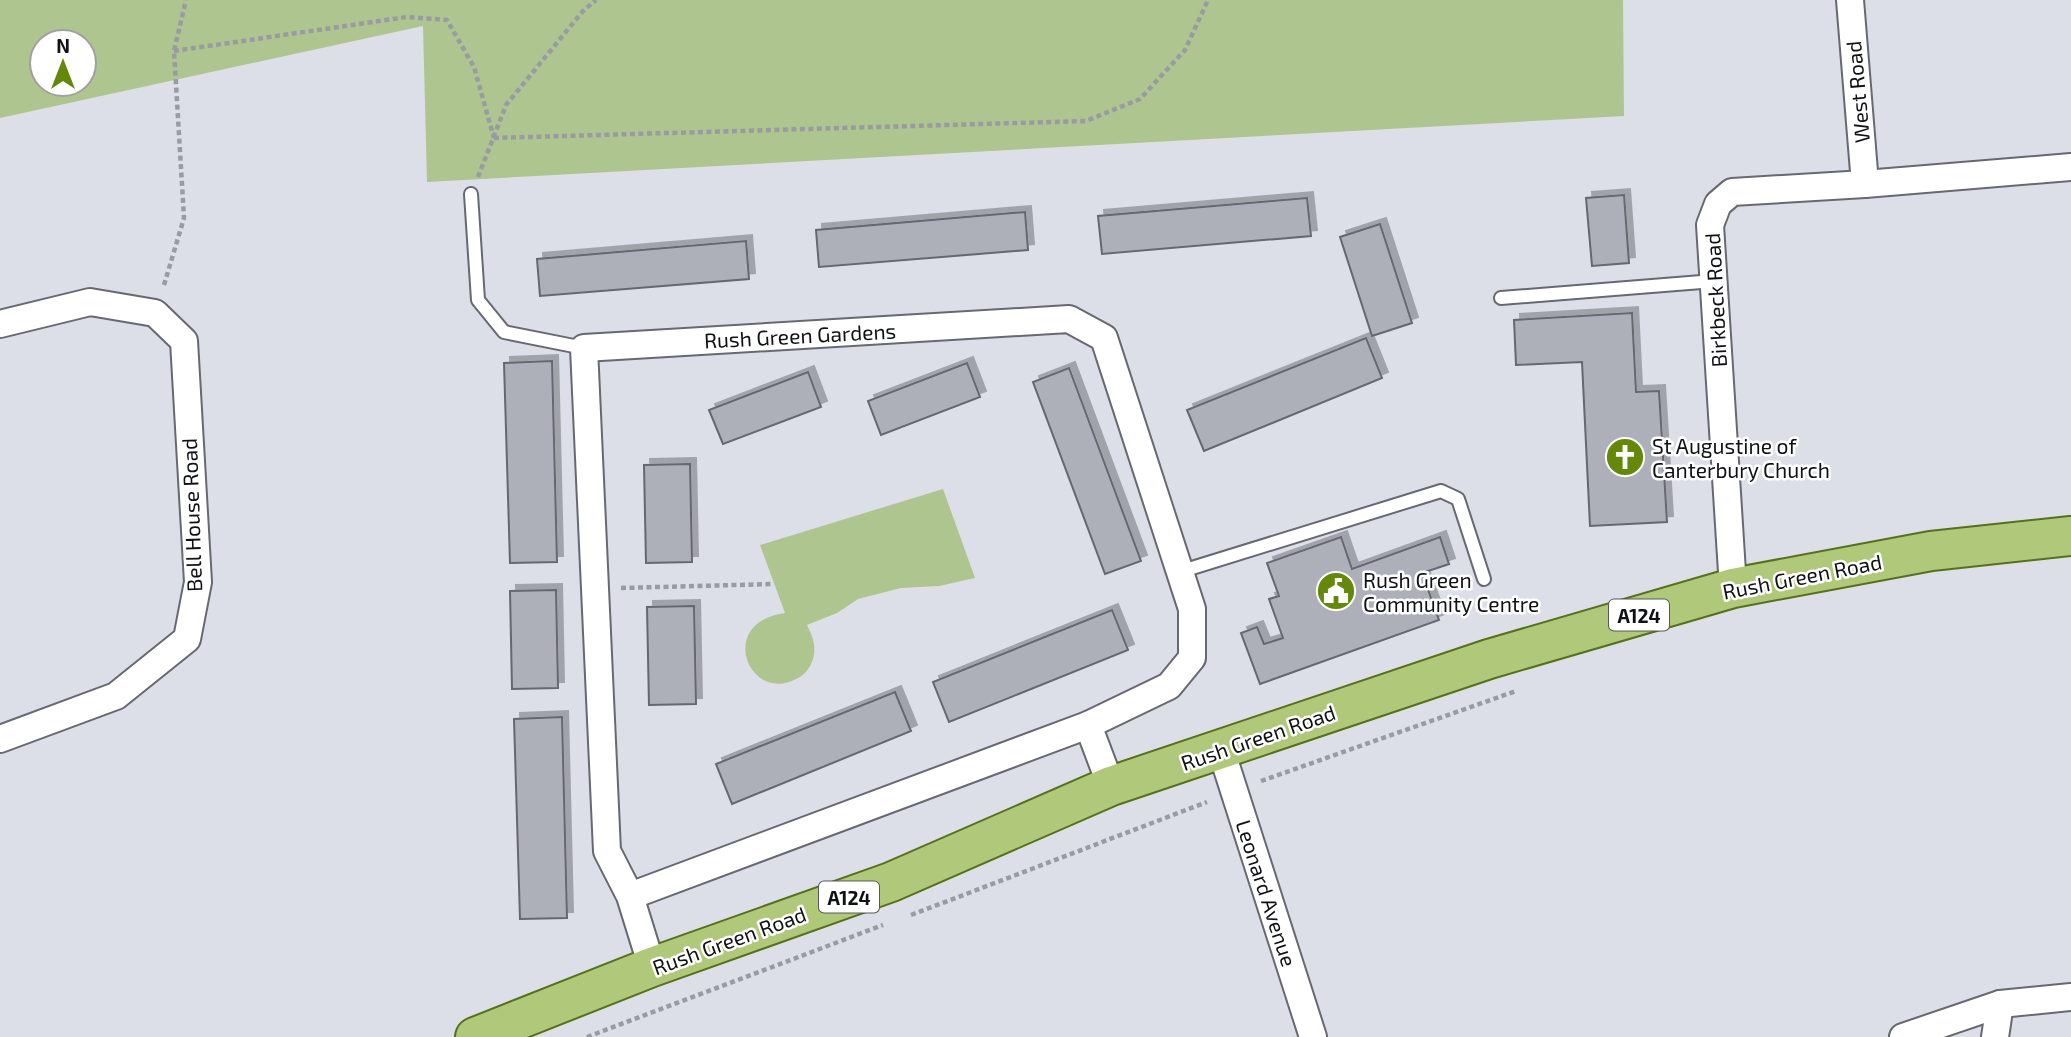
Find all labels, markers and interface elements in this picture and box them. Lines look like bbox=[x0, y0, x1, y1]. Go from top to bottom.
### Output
north arrow bbox=[28, 28, 98, 98]
text: N bbox=[56, 34, 70, 57]
street label: West Road bbox=[1840, 40, 1874, 144]
street label: Birkbeck Road bbox=[1699, 232, 1731, 368]
street label: Rush Green Gardens bbox=[703, 317, 897, 353]
place label: St Augustine of Canterbury Church bbox=[1652, 433, 1830, 482]
church icon: St Augustine of Canterbury Church bbox=[1604, 436, 1646, 478]
street label: Bell House Road bbox=[176, 438, 206, 592]
street label: Rush Green Road bbox=[1720, 548, 1884, 604]
place label: Rush Green Community Centre bbox=[1363, 567, 1539, 616]
public building icon: Rush Green Community Centre bbox=[1315, 570, 1357, 612]
road number: A124 bbox=[1609, 600, 1669, 630]
street label: Rush Green Road bbox=[1178, 699, 1338, 775]
street label: Leonard Avenue bbox=[1232, 817, 1302, 969]
road number: A124 bbox=[819, 882, 879, 912]
street label: Rush Green Road bbox=[649, 901, 809, 979]

